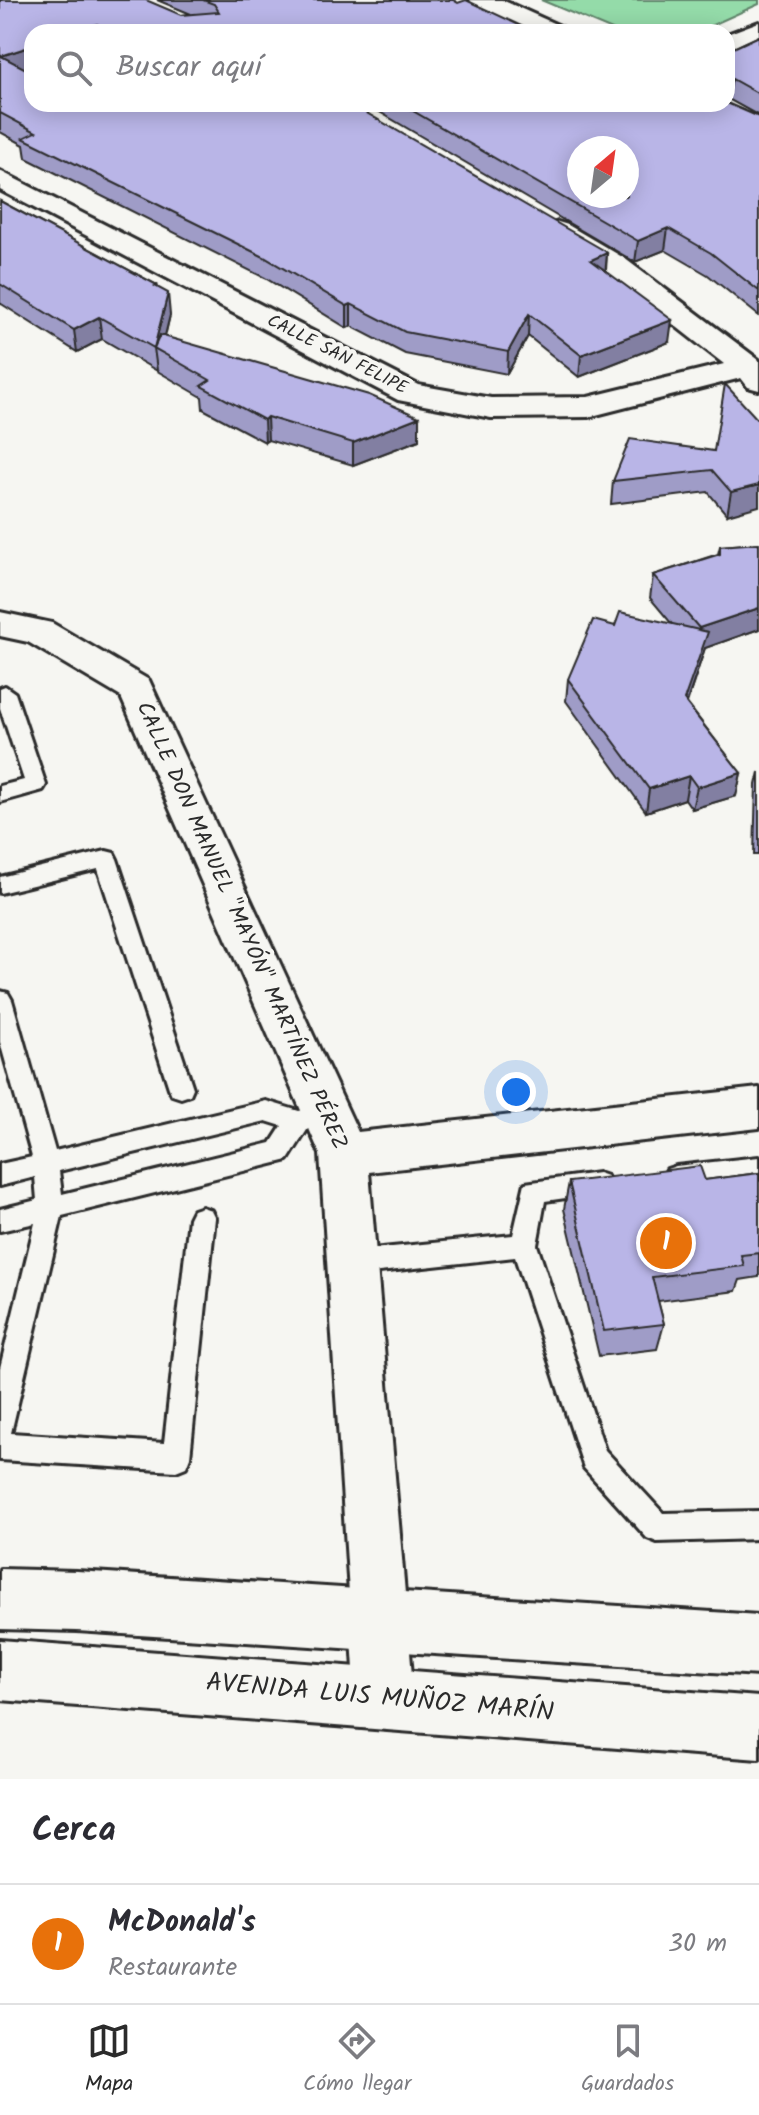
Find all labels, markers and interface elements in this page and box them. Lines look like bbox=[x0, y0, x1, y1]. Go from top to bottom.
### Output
search box bbox=[24, 24, 735, 112]
text: Buscar aquí bbox=[116, 44, 262, 92]
icon: search bbox=[52, 46, 96, 90]
north arrow bbox=[567, 136, 639, 208]
street label: CALLE SAN FELIPE bbox=[261, 307, 413, 403]
street label: CALLE DON MANUEL "MAYÓN" MARTÍNEZ PÉREZ bbox=[126, 696, 356, 1156]
your location bbox=[496, 1072, 536, 1112]
pin: 1 bbox=[640, 1213, 692, 1273]
street label: AVENIDA LUIS MUÑOZ MARÍN bbox=[204, 1662, 556, 1734]
text: Cerca bbox=[32, 1804, 116, 1858]
text: McDonald's bbox=[108, 1899, 256, 1947]
text: 1 bbox=[54, 1923, 62, 1965]
text: 30 m bbox=[668, 1923, 727, 1965]
text: Restaurante bbox=[108, 1947, 237, 1989]
tab: Mapa bbox=[85, 2019, 133, 2102]
tab: Cómo llegar bbox=[303, 2019, 411, 2102]
tab: Guardados bbox=[581, 2019, 674, 2102]

